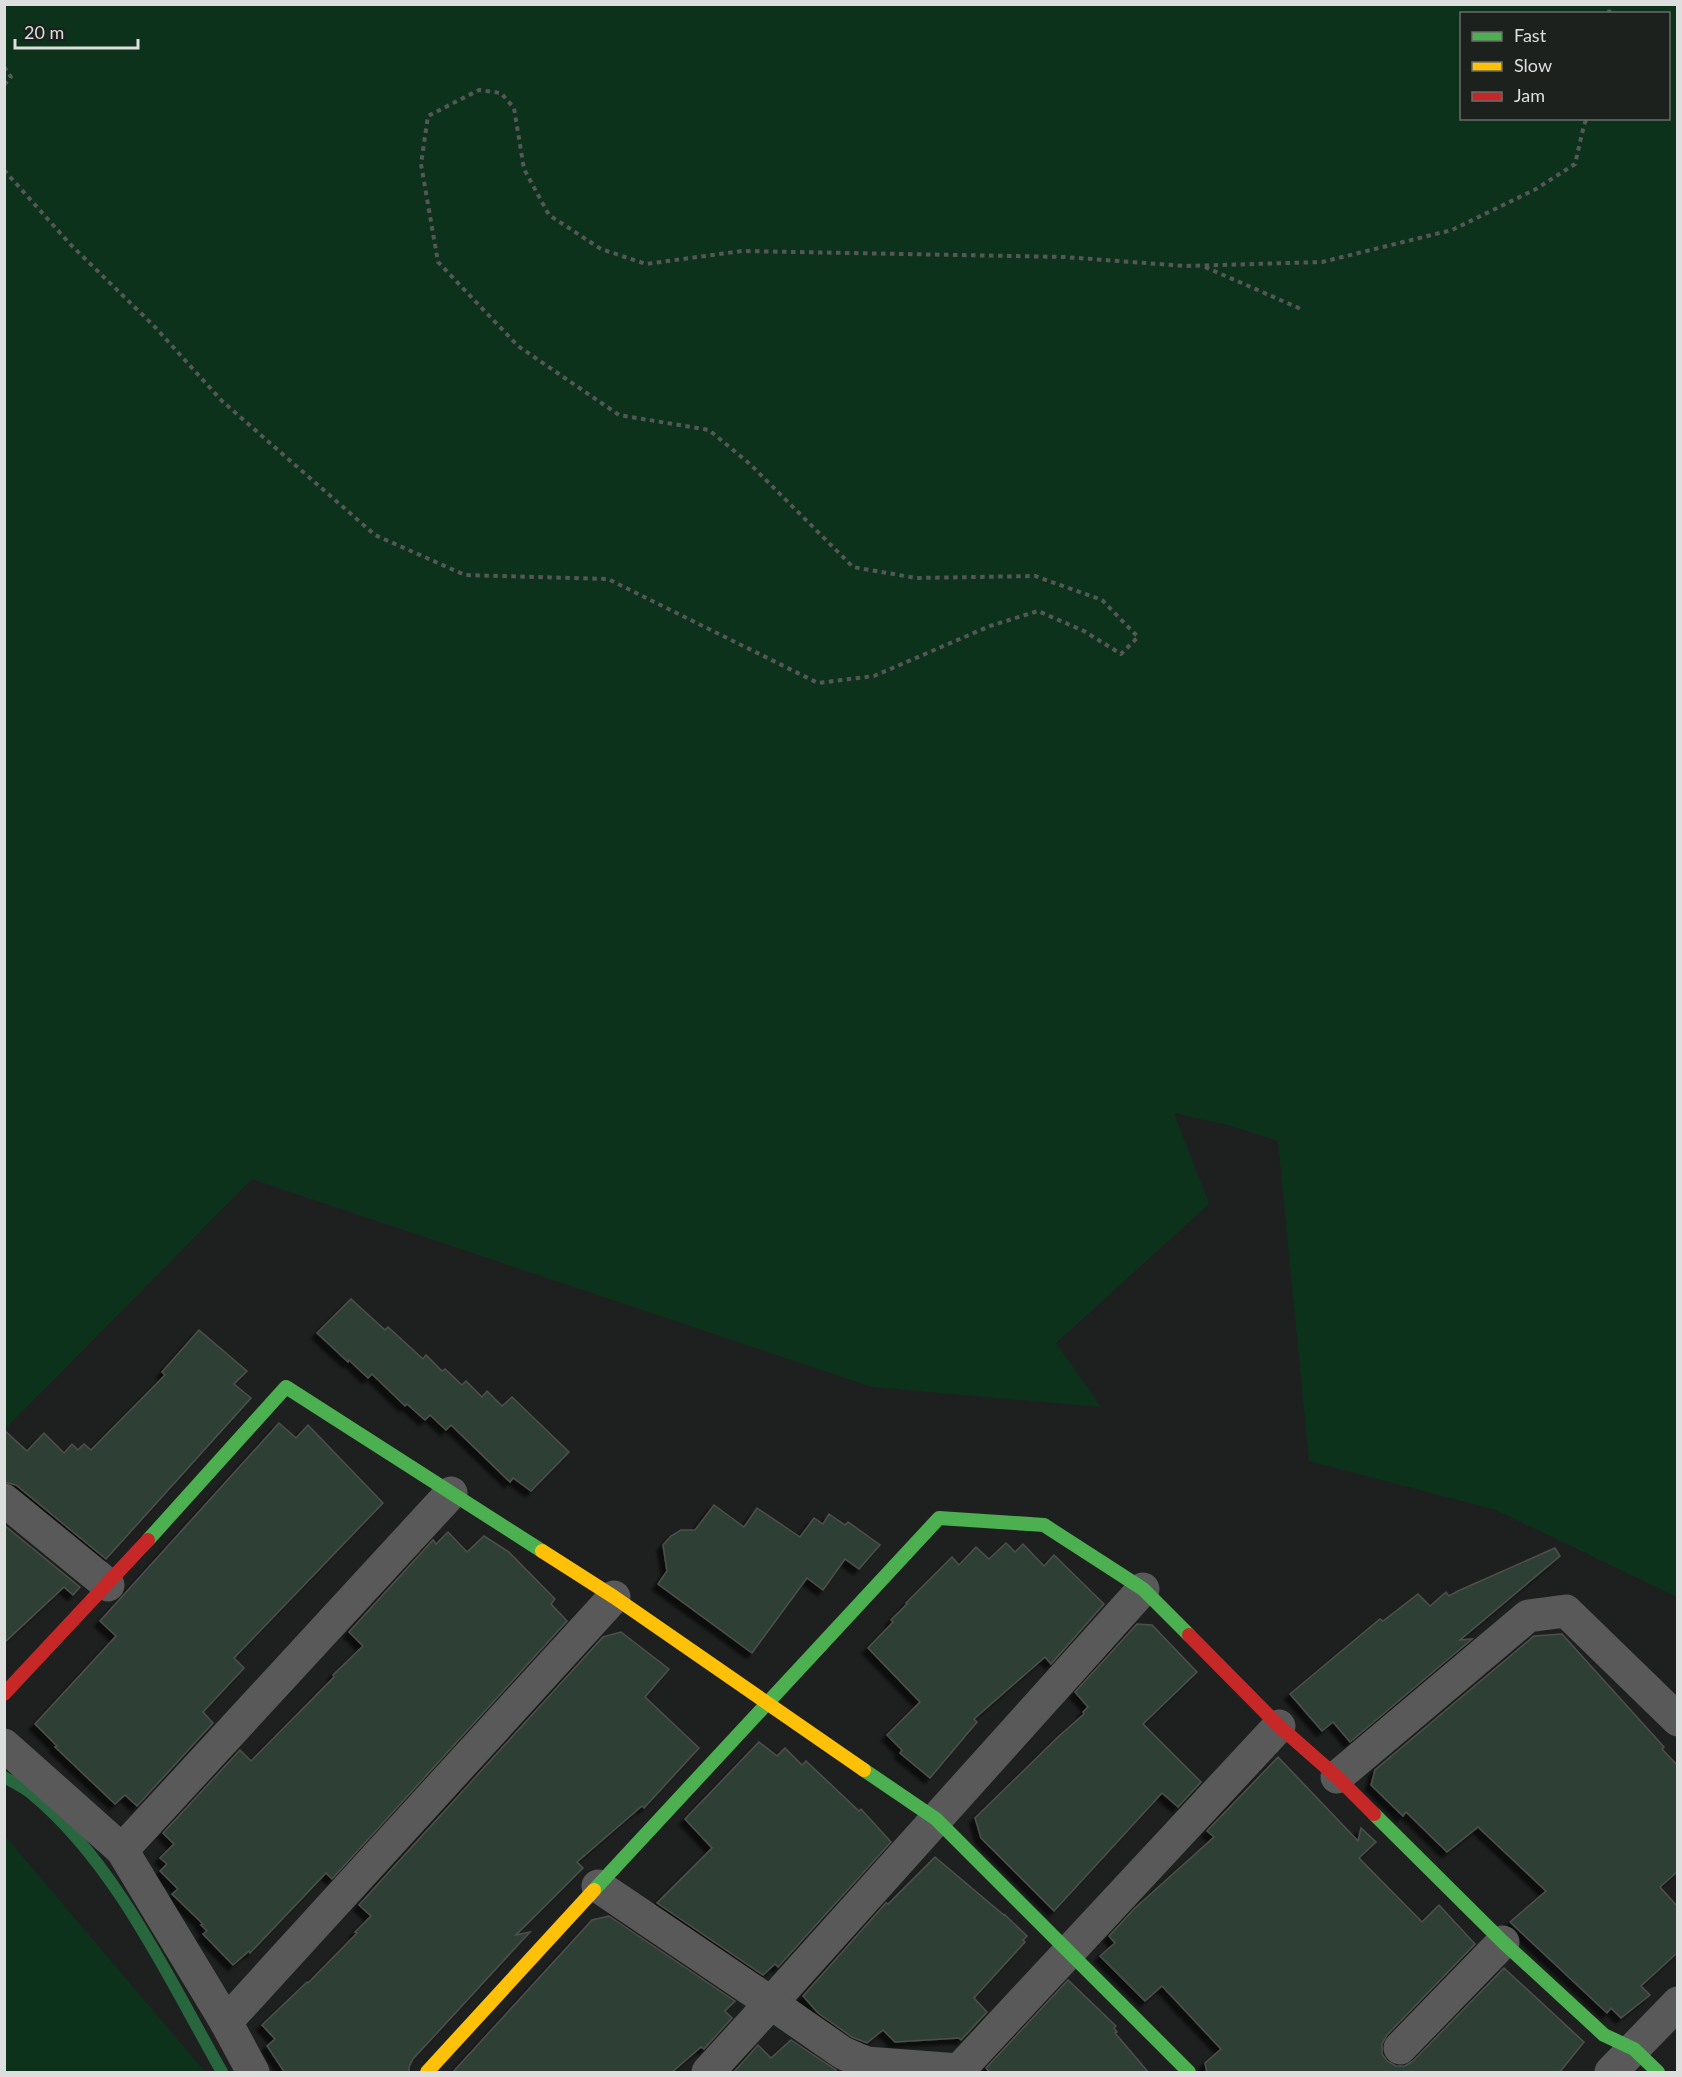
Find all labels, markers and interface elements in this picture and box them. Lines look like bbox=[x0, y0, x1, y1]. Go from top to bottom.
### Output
scale bar bbox=[15, 12, 138, 50]
legend bbox=[1460, 12, 1670, 120]
text: 20 m bbox=[24, 21, 64, 43]
text: Fast bbox=[1514, 24, 1547, 46]
text: Slow bbox=[1514, 54, 1552, 76]
text: Jam bbox=[1514, 84, 1545, 106]

